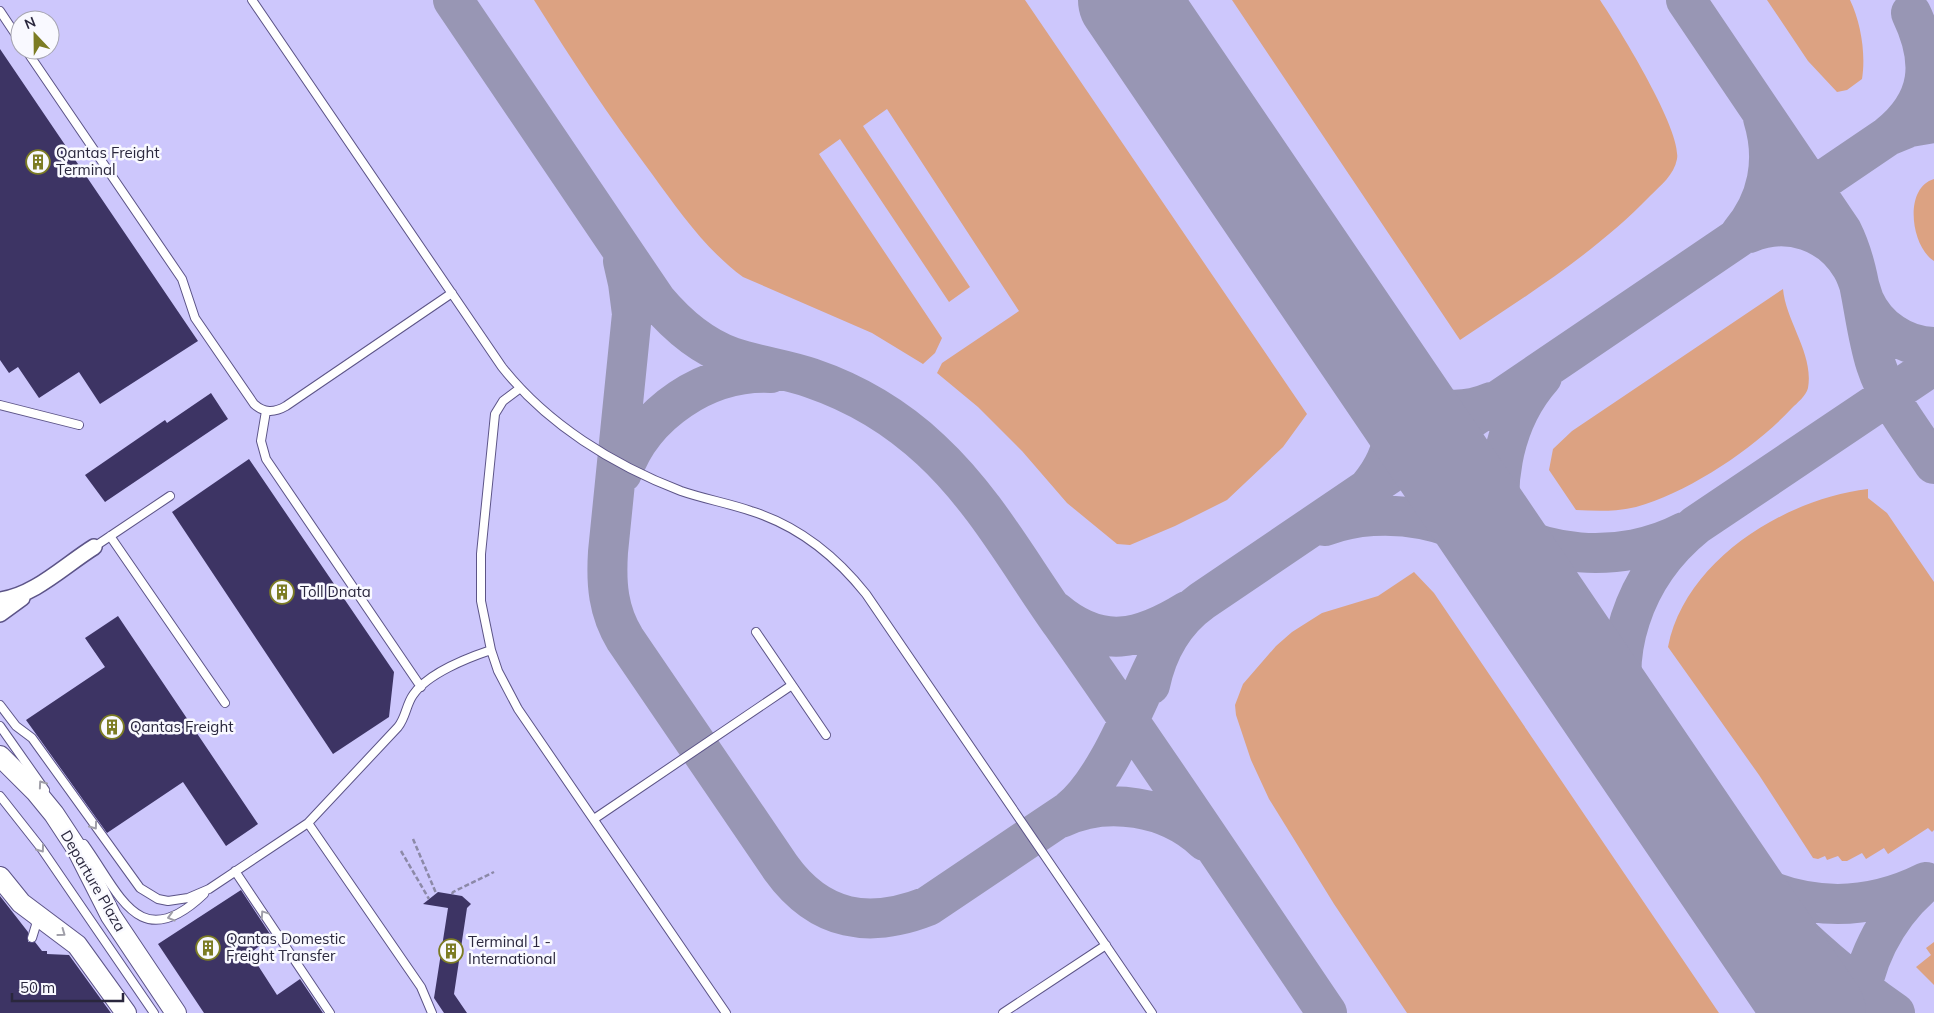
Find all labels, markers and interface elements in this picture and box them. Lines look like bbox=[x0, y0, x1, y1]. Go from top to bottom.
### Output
north arrow bbox=[10, 10, 60, 60]
text: N bbox=[22, 13, 38, 33]
place label: Qantas Freight Terminal bbox=[56, 143, 159, 179]
building icon: Qantas Freight Terminal bbox=[25, 149, 51, 175]
building icon: Toll Dnata bbox=[269, 579, 295, 605]
place label: Toll Dnata bbox=[300, 582, 371, 601]
building icon: Qantas Freight bbox=[99, 714, 125, 740]
place label: Qantas Freight bbox=[130, 717, 233, 736]
one-way arrow bbox=[39, 780, 48, 790]
one-way arrow bbox=[88, 820, 97, 830]
street label: Departure Plaza bbox=[57, 827, 130, 935]
one-way arrow bbox=[35, 843, 44, 853]
one-way arrow bbox=[261, 910, 270, 920]
one-way arrow bbox=[167, 912, 175, 922]
one-way arrow bbox=[56, 927, 66, 936]
place label: Qantas Domestic Freight Transfer bbox=[226, 929, 346, 965]
place label: Terminal 1 - International bbox=[468, 932, 556, 968]
building icon: Qantas Domestic Freight Transfer bbox=[195, 935, 221, 961]
building icon: Terminal 1 - International bbox=[438, 938, 464, 964]
scale bar bbox=[12, 970, 124, 1002]
text: 50 m bbox=[20, 978, 55, 997]

